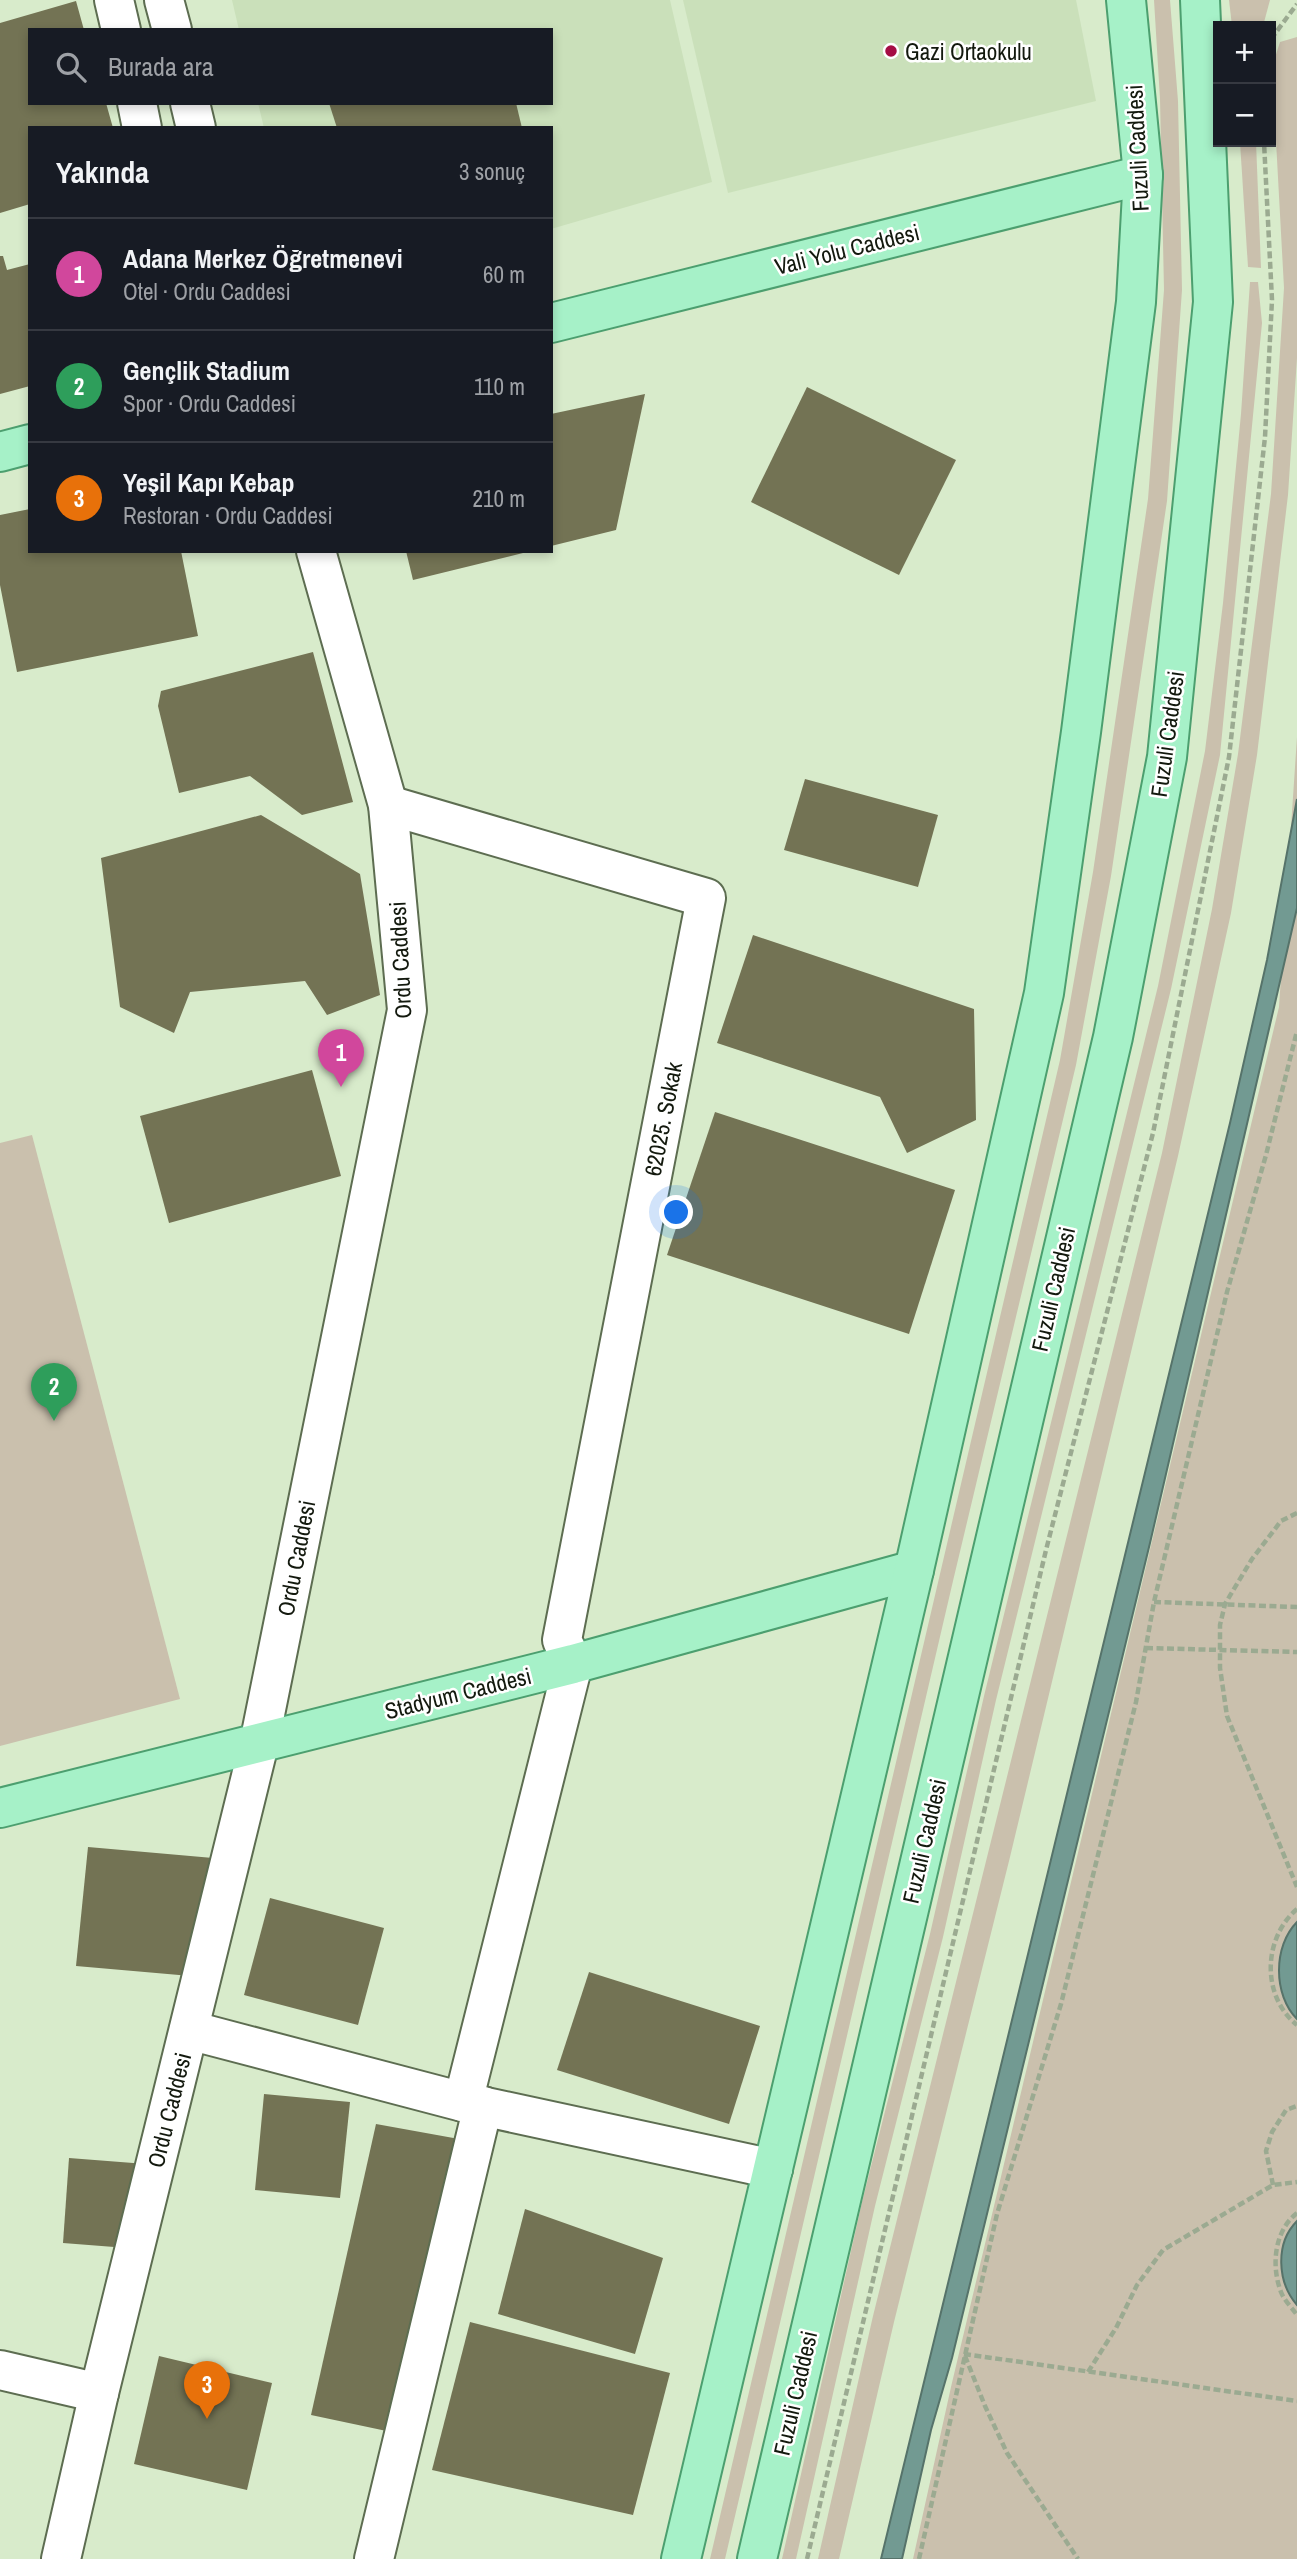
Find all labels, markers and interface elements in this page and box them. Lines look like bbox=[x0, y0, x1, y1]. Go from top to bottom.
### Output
map controls bbox=[1213, 21, 1276, 147]
button: + bbox=[1213, 21, 1276, 84]
search box bbox=[28, 28, 553, 105]
place label: Gazi Ortaokulu bbox=[905, 36, 1032, 67]
marker: Gazi Ortaokulu bbox=[883, 43, 899, 59]
icon: search bbox=[52, 48, 90, 86]
text: Burada ara bbox=[108, 49, 213, 84]
street label: Fuzuli Caddesi bbox=[1118, 84, 1156, 212]
button: − bbox=[1213, 84, 1276, 147]
text: Yakında bbox=[56, 152, 149, 192]
text: 3 sonuç bbox=[459, 156, 525, 187]
street label: Vali Yolu Caddesi bbox=[772, 216, 922, 282]
text: Adana Merkez Öğretmenevi bbox=[123, 241, 403, 276]
text: 1 bbox=[74, 259, 84, 290]
text: 60 m bbox=[483, 259, 525, 290]
text: Otel · Ordu Caddesi bbox=[123, 276, 291, 307]
text: Gençlik Stadium bbox=[123, 353, 290, 388]
text: 2 bbox=[74, 371, 84, 402]
text: 110 m bbox=[474, 371, 525, 402]
text: Spor · Ordu Caddesi bbox=[123, 388, 296, 419]
text: Yeşil Kapı Kebap bbox=[123, 465, 294, 500]
text: 3 bbox=[74, 483, 84, 514]
text: 210 m bbox=[473, 483, 525, 514]
text: Restoran · Ordu Caddesi bbox=[123, 500, 333, 531]
street label: Fuzuli Caddesi bbox=[1143, 669, 1191, 799]
street label: Ordu Caddesi bbox=[381, 901, 419, 1019]
pin: 1 bbox=[318, 1029, 364, 1087]
street label: 62025. Sokak bbox=[637, 1059, 689, 1179]
your location bbox=[659, 1195, 693, 1229]
street label: Fuzuli Caddesi bbox=[1024, 1224, 1082, 1354]
pin: 2 bbox=[31, 1363, 77, 1421]
street label: Ordu Caddesi bbox=[270, 1497, 322, 1619]
street label: Stadyum Caddesi bbox=[382, 1660, 534, 1726]
street label: Fuzuli Caddesi bbox=[895, 1776, 953, 1906]
street label: Ordu Caddesi bbox=[140, 2049, 198, 2171]
street label: Fuzuli Caddesi bbox=[766, 2328, 824, 2458]
pin: 3 bbox=[184, 2361, 230, 2419]

